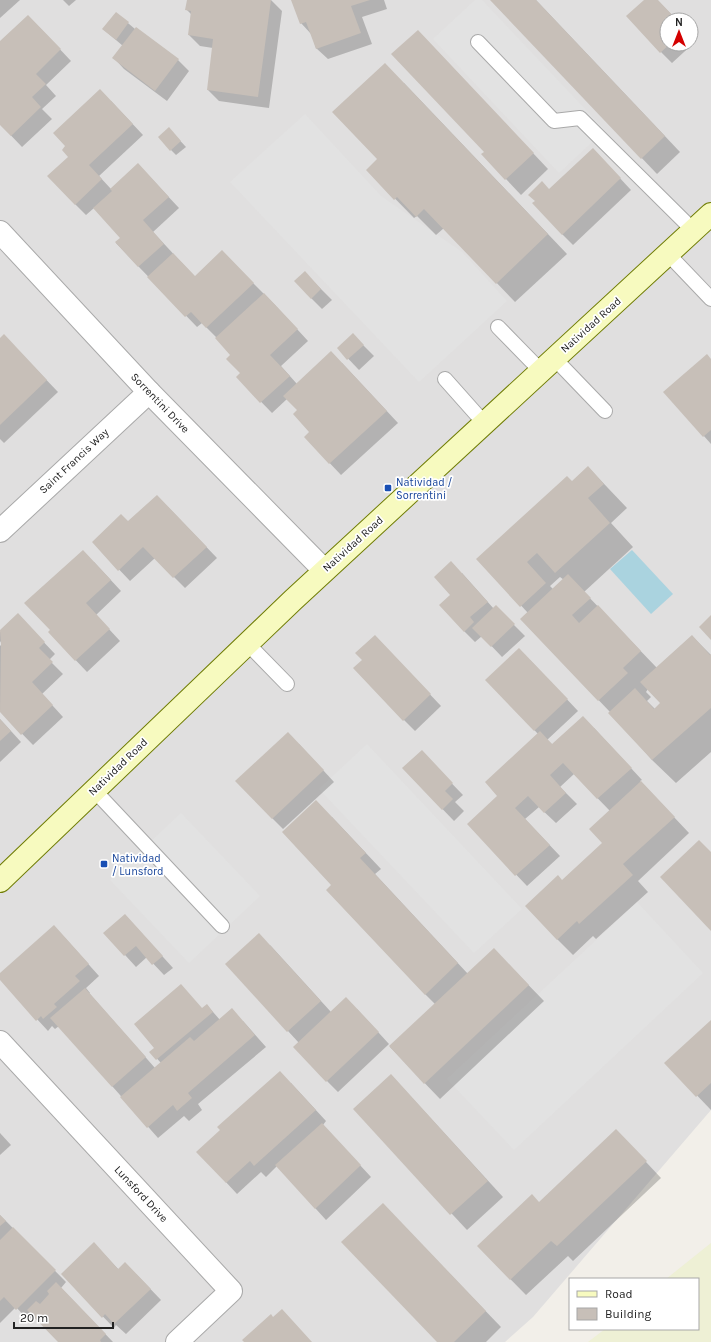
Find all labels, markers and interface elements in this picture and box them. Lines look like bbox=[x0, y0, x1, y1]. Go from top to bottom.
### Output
north arrow bbox=[659, 12, 699, 52]
text: N bbox=[675, 16, 683, 29]
street label: Natividad Road bbox=[558, 294, 624, 356]
street label: Sorrentini Drive bbox=[128, 370, 192, 436]
street label: Saint Francis Way bbox=[37, 426, 111, 496]
place label: Natividad / Sorrentini bbox=[396, 476, 453, 502]
marker: Natividad / Sorrentini bbox=[383, 483, 393, 493]
street label: Natividad Road bbox=[320, 513, 386, 575]
street label: Natividad Road bbox=[86, 736, 150, 798]
place label: Natividad / Lunsford bbox=[112, 852, 164, 878]
marker: Natividad / Lunsford bbox=[99, 859, 109, 869]
street label: Lunsford Drive bbox=[112, 1163, 171, 1225]
legend bbox=[569, 1278, 699, 1330]
text: Road bbox=[605, 1287, 633, 1301]
scale bar bbox=[14, 1304, 113, 1330]
text: Building bbox=[605, 1307, 652, 1321]
text: 20 m bbox=[20, 1311, 48, 1325]

